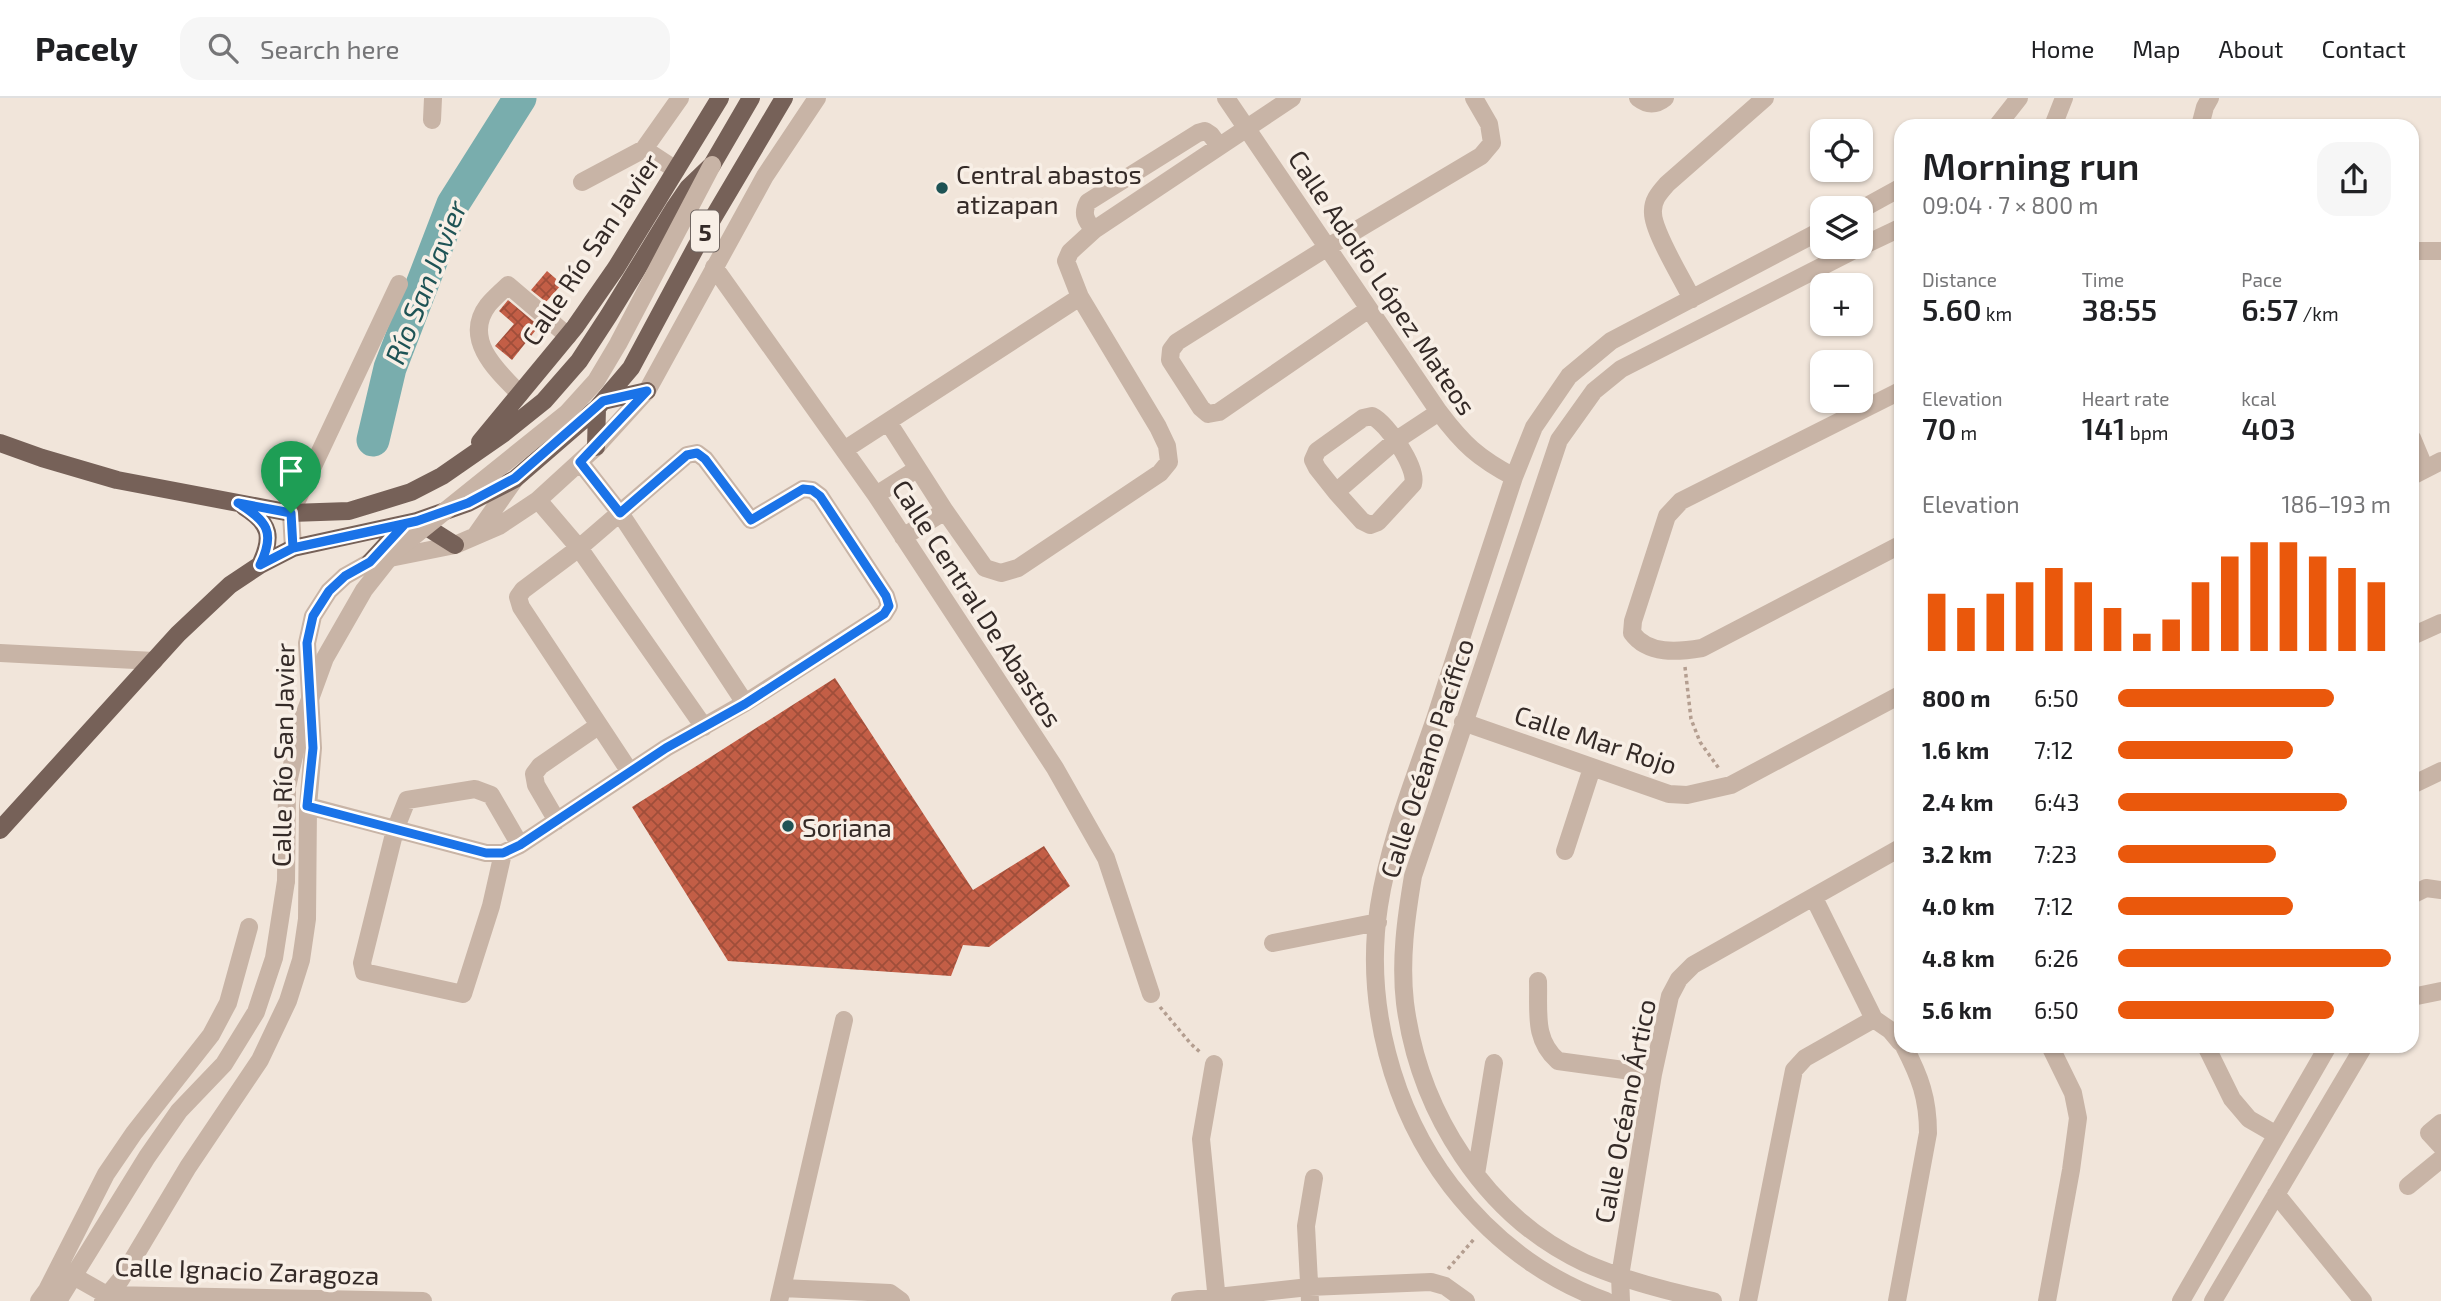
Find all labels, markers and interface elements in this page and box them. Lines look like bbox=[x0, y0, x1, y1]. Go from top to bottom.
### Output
search box bbox=[180, 17, 670, 80]
text: Pacely bbox=[35, 28, 138, 68]
icon: search bbox=[204, 29, 242, 67]
text: Search here bbox=[260, 33, 400, 64]
text: Home bbox=[2031, 34, 2094, 63]
text: Map bbox=[2132, 34, 2180, 63]
text: About bbox=[2218, 34, 2284, 63]
text: Contact bbox=[2322, 34, 2406, 63]
map controls bbox=[1810, 119, 1873, 413]
button: locate bbox=[1810, 119, 1873, 182]
text: Morning run bbox=[1922, 142, 2140, 188]
button: share bbox=[2317, 142, 2391, 216]
street label: Calle Adolfo López Mateos bbox=[1283, 144, 1483, 420]
street label: Calle Río San Javier bbox=[514, 147, 666, 351]
place label: Central abastos atizapan bbox=[956, 158, 1142, 219]
marker: Central abastos atizapan bbox=[934, 180, 950, 196]
text: 09:04 · 7 × 800 m bbox=[1922, 191, 2098, 219]
water label: Río San Javier bbox=[377, 194, 474, 369]
button: layers bbox=[1810, 196, 1873, 259]
road number: 5 bbox=[691, 211, 719, 252]
text: Distance bbox=[1922, 268, 1997, 291]
text: Time bbox=[2082, 268, 2124, 291]
text: Pace bbox=[2241, 268, 2282, 291]
button: + bbox=[1810, 273, 1873, 336]
text: 5.60 bbox=[1922, 291, 1982, 327]
text: 38:55 bbox=[2082, 291, 2157, 327]
text: 6:57 bbox=[2241, 291, 2298, 327]
text: km bbox=[1982, 302, 2012, 325]
text: /km bbox=[2298, 302, 2339, 325]
button: − bbox=[1810, 350, 1873, 413]
text: Elevation bbox=[1922, 387, 2003, 410]
text: Heart rate bbox=[2082, 387, 2170, 410]
text: kcal bbox=[2241, 387, 2276, 410]
text: 70 bbox=[1922, 410, 1956, 446]
text: 141 bbox=[2082, 410, 2126, 446]
text: 403 bbox=[2241, 410, 2296, 446]
text: m bbox=[1956, 421, 1977, 444]
text: bpm bbox=[2126, 421, 2168, 444]
pin bbox=[261, 441, 321, 513]
icon: arrive bbox=[272, 452, 310, 490]
street label: Calle Central De Abastos bbox=[886, 474, 1070, 732]
text: Elevation bbox=[1922, 490, 2020, 518]
text: 186–193 m bbox=[2281, 490, 2391, 518]
street label: Calle Océano Pacífico bbox=[1373, 634, 1479, 882]
street label: Calle Río San Javier bbox=[265, 643, 299, 867]
text: 800 m bbox=[1922, 684, 1991, 712]
text: 6:50 bbox=[2034, 684, 2079, 712]
street label: Calle Mar Rojo bbox=[1511, 698, 1681, 780]
text: 1.6 km bbox=[1922, 736, 1989, 764]
text: 7:12 bbox=[2034, 736, 2073, 764]
text: 2.4 km bbox=[1922, 788, 1994, 816]
text: 6:43 bbox=[2034, 788, 2080, 816]
place label: Soriana bbox=[802, 811, 892, 842]
marker: Soriana bbox=[780, 818, 796, 834]
text: 3.2 km bbox=[1922, 840, 1992, 868]
text: 7:23 bbox=[2034, 840, 2077, 868]
text: 4.0 km bbox=[1922, 892, 1995, 920]
text: 7:12 bbox=[2034, 892, 2073, 920]
text: 4.8 km bbox=[1922, 944, 1995, 972]
text: 6:26 bbox=[2034, 944, 2079, 972]
street label: Calle Océano Ártico bbox=[1587, 996, 1661, 1226]
text: 5.6 km bbox=[1922, 996, 1992, 1024]
text: 6:50 bbox=[2034, 996, 2079, 1024]
street label: Calle Ignacio Zaragoza bbox=[114, 1250, 380, 1290]

